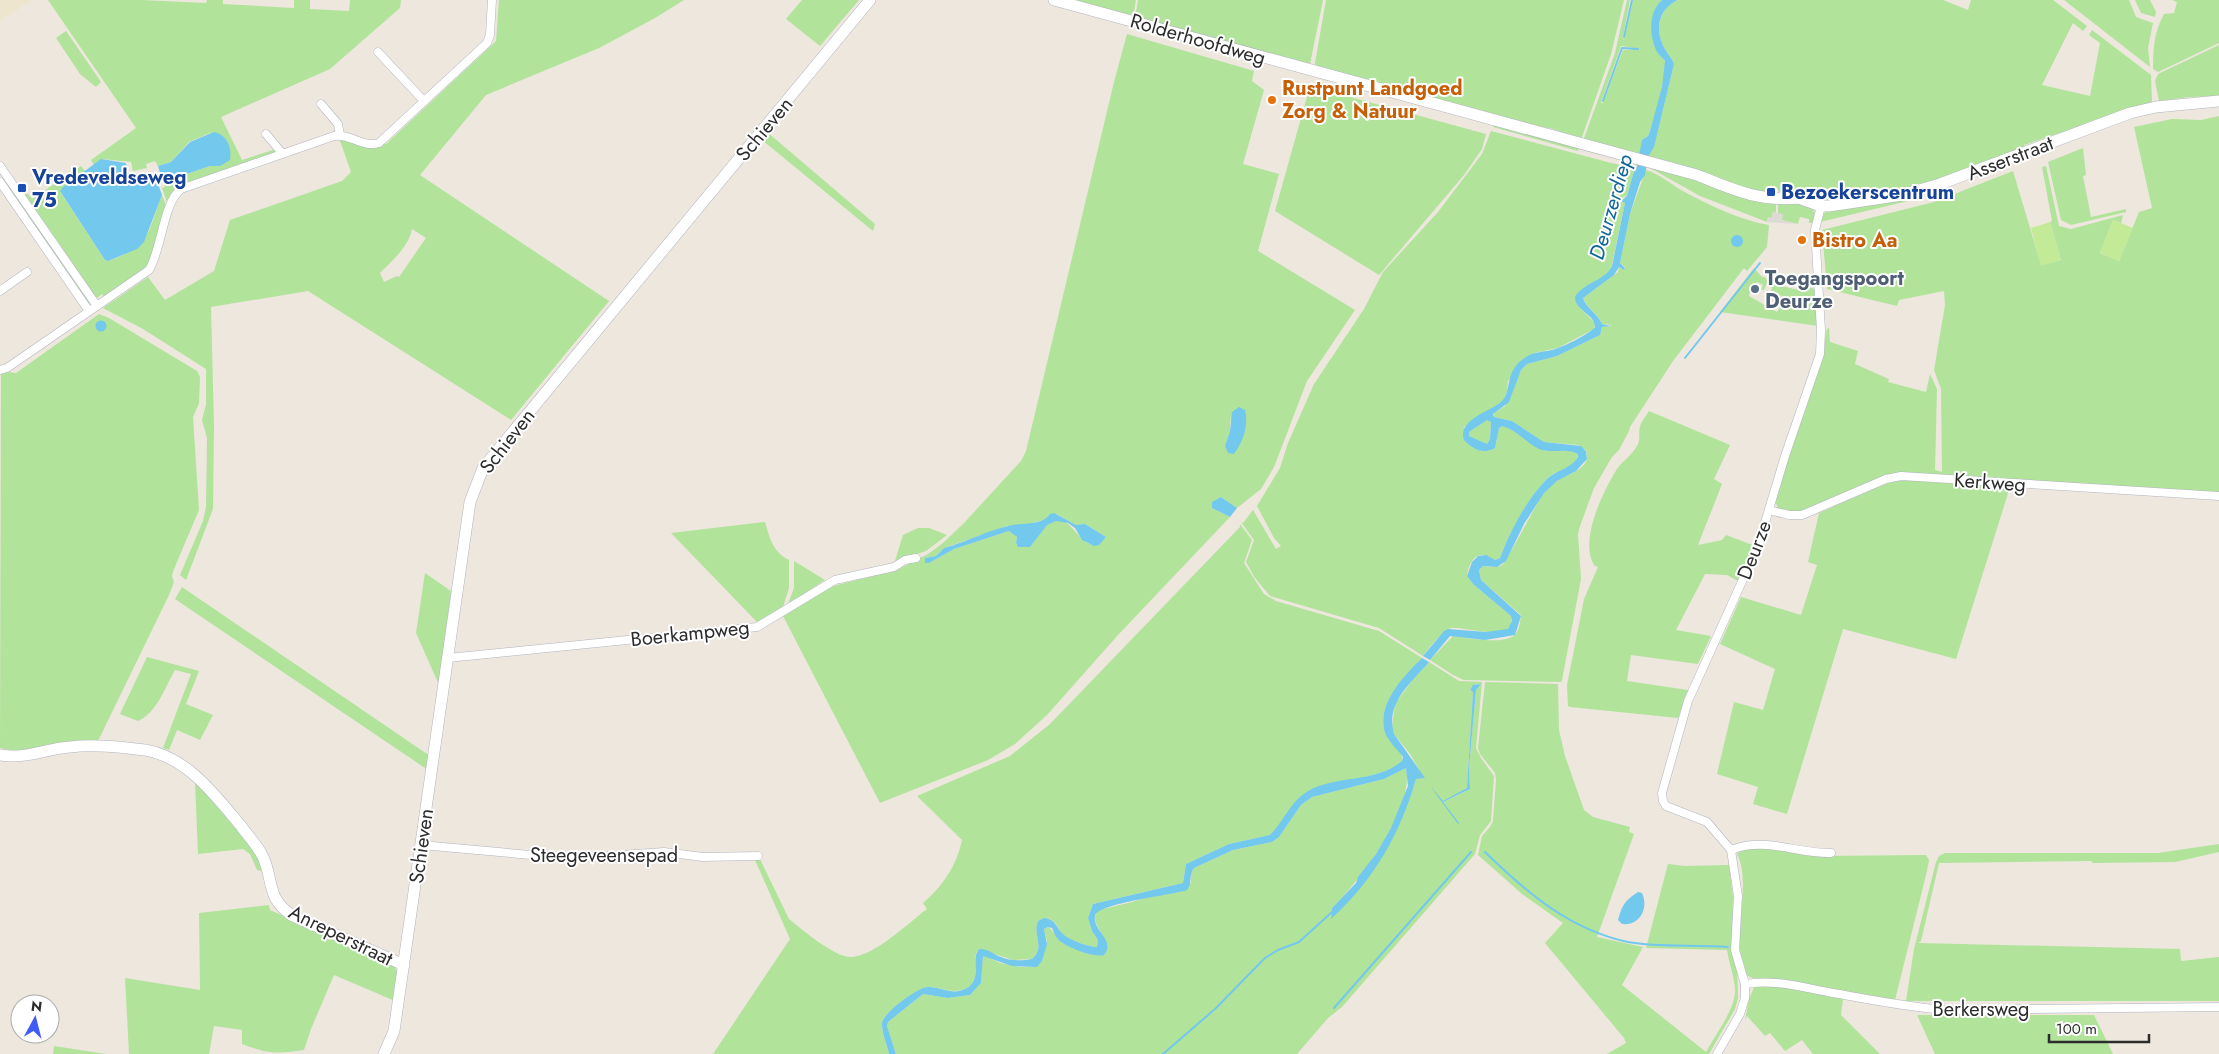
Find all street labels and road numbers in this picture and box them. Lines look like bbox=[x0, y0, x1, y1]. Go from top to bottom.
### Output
street label: Rolderhoofdweg bbox=[1127, 6, 1269, 73]
street label: Schieven bbox=[729, 91, 800, 168]
street label: Asserstraat bbox=[1963, 129, 2058, 188]
street label: Schieven bbox=[473, 403, 542, 480]
street label: Kerkweg bbox=[1953, 466, 2027, 499]
street label: Deurze bbox=[1730, 516, 1779, 584]
street label: Boerkampweg bbox=[629, 613, 751, 654]
street label: Schieven bbox=[402, 807, 441, 885]
street label: Steegeveensepad bbox=[530, 841, 678, 870]
street label: Anreperstraat bbox=[284, 898, 398, 973]
street label: Berkersweg bbox=[1933, 995, 2029, 1024]

